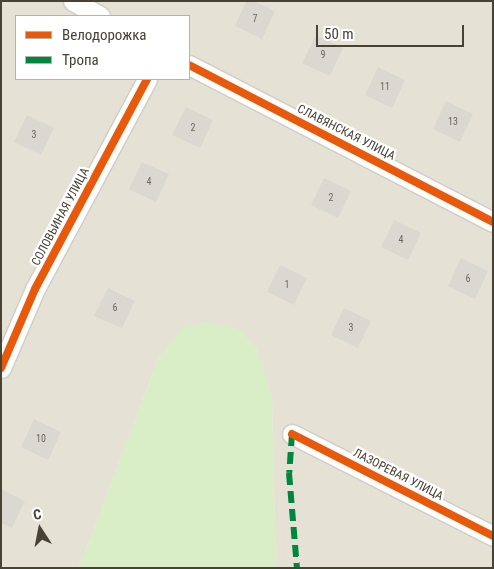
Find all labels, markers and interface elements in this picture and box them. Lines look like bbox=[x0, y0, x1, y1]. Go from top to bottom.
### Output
house number: 7 bbox=[253, 13, 257, 25]
legend bbox=[15, 15, 190, 80]
scale bar bbox=[319, 15, 466, 47]
text: 50 m bbox=[324, 25, 354, 43]
text: Велодорожка bbox=[62, 26, 147, 44]
house number: 9 bbox=[321, 49, 325, 61]
text: Тропа bbox=[62, 51, 99, 69]
house number: 11 bbox=[380, 81, 390, 93]
street label: СЛАВЯНСКАЯ УЛИЦА bbox=[295, 102, 397, 164]
house number: 13 bbox=[448, 116, 458, 128]
house number: 2 bbox=[191, 122, 195, 134]
house number: 3 bbox=[32, 129, 36, 141]
street label: СОЛОВЬИНАЯ УЛИЦА bbox=[29, 166, 93, 268]
house number: 4 bbox=[147, 176, 151, 188]
house number: 2 bbox=[329, 192, 333, 204]
house number: 4 bbox=[399, 234, 403, 246]
house number: 6 bbox=[466, 273, 470, 285]
house number: 1 bbox=[285, 279, 289, 291]
house number: 6 bbox=[113, 302, 117, 314]
house number: 3 bbox=[349, 322, 353, 334]
house number: 10 bbox=[36, 433, 46, 445]
street label: ЛАЗОРЕВАЯ УЛИЦА bbox=[351, 446, 445, 504]
north arrow bbox=[15, 504, 65, 554]
text: С bbox=[32, 506, 43, 523]

